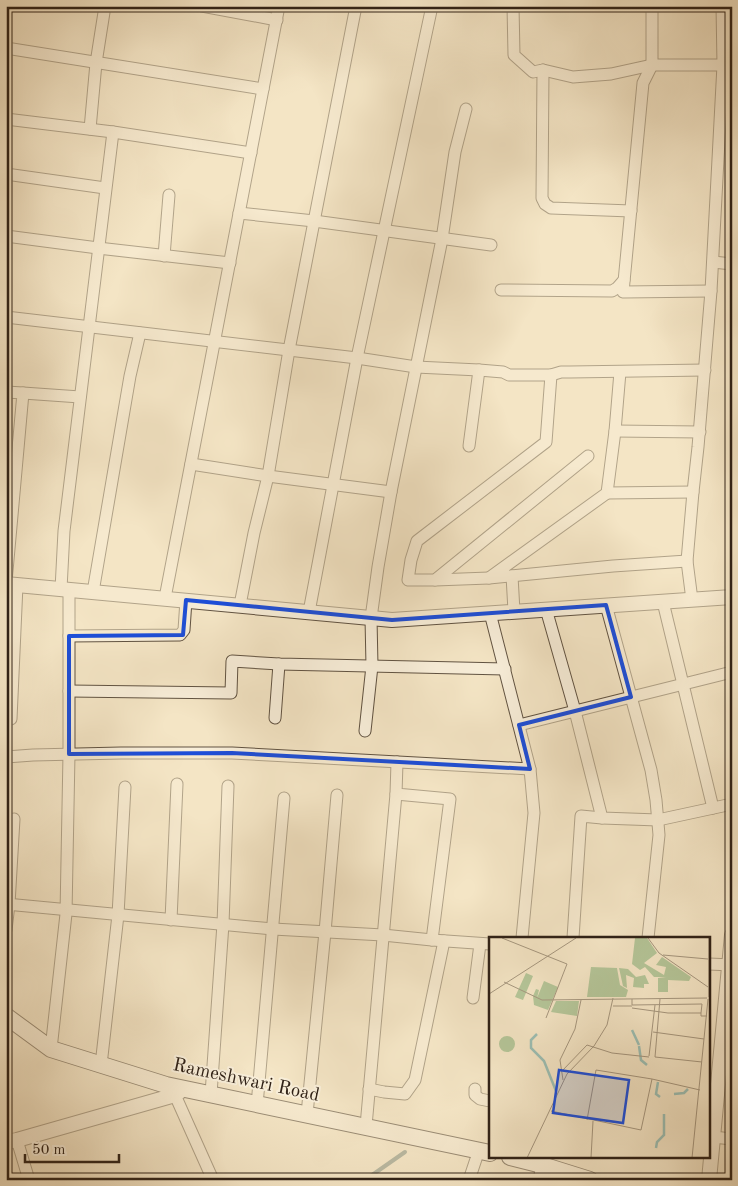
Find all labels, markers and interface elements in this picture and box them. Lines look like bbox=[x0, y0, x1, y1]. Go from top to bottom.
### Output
inset map bbox=[489, 937, 710, 1158]
street label: Rameshwari Road bbox=[171, 1056, 321, 1106]
scale bar bbox=[25, 1131, 119, 1163]
text: 50 m bbox=[32, 1143, 66, 1158]

